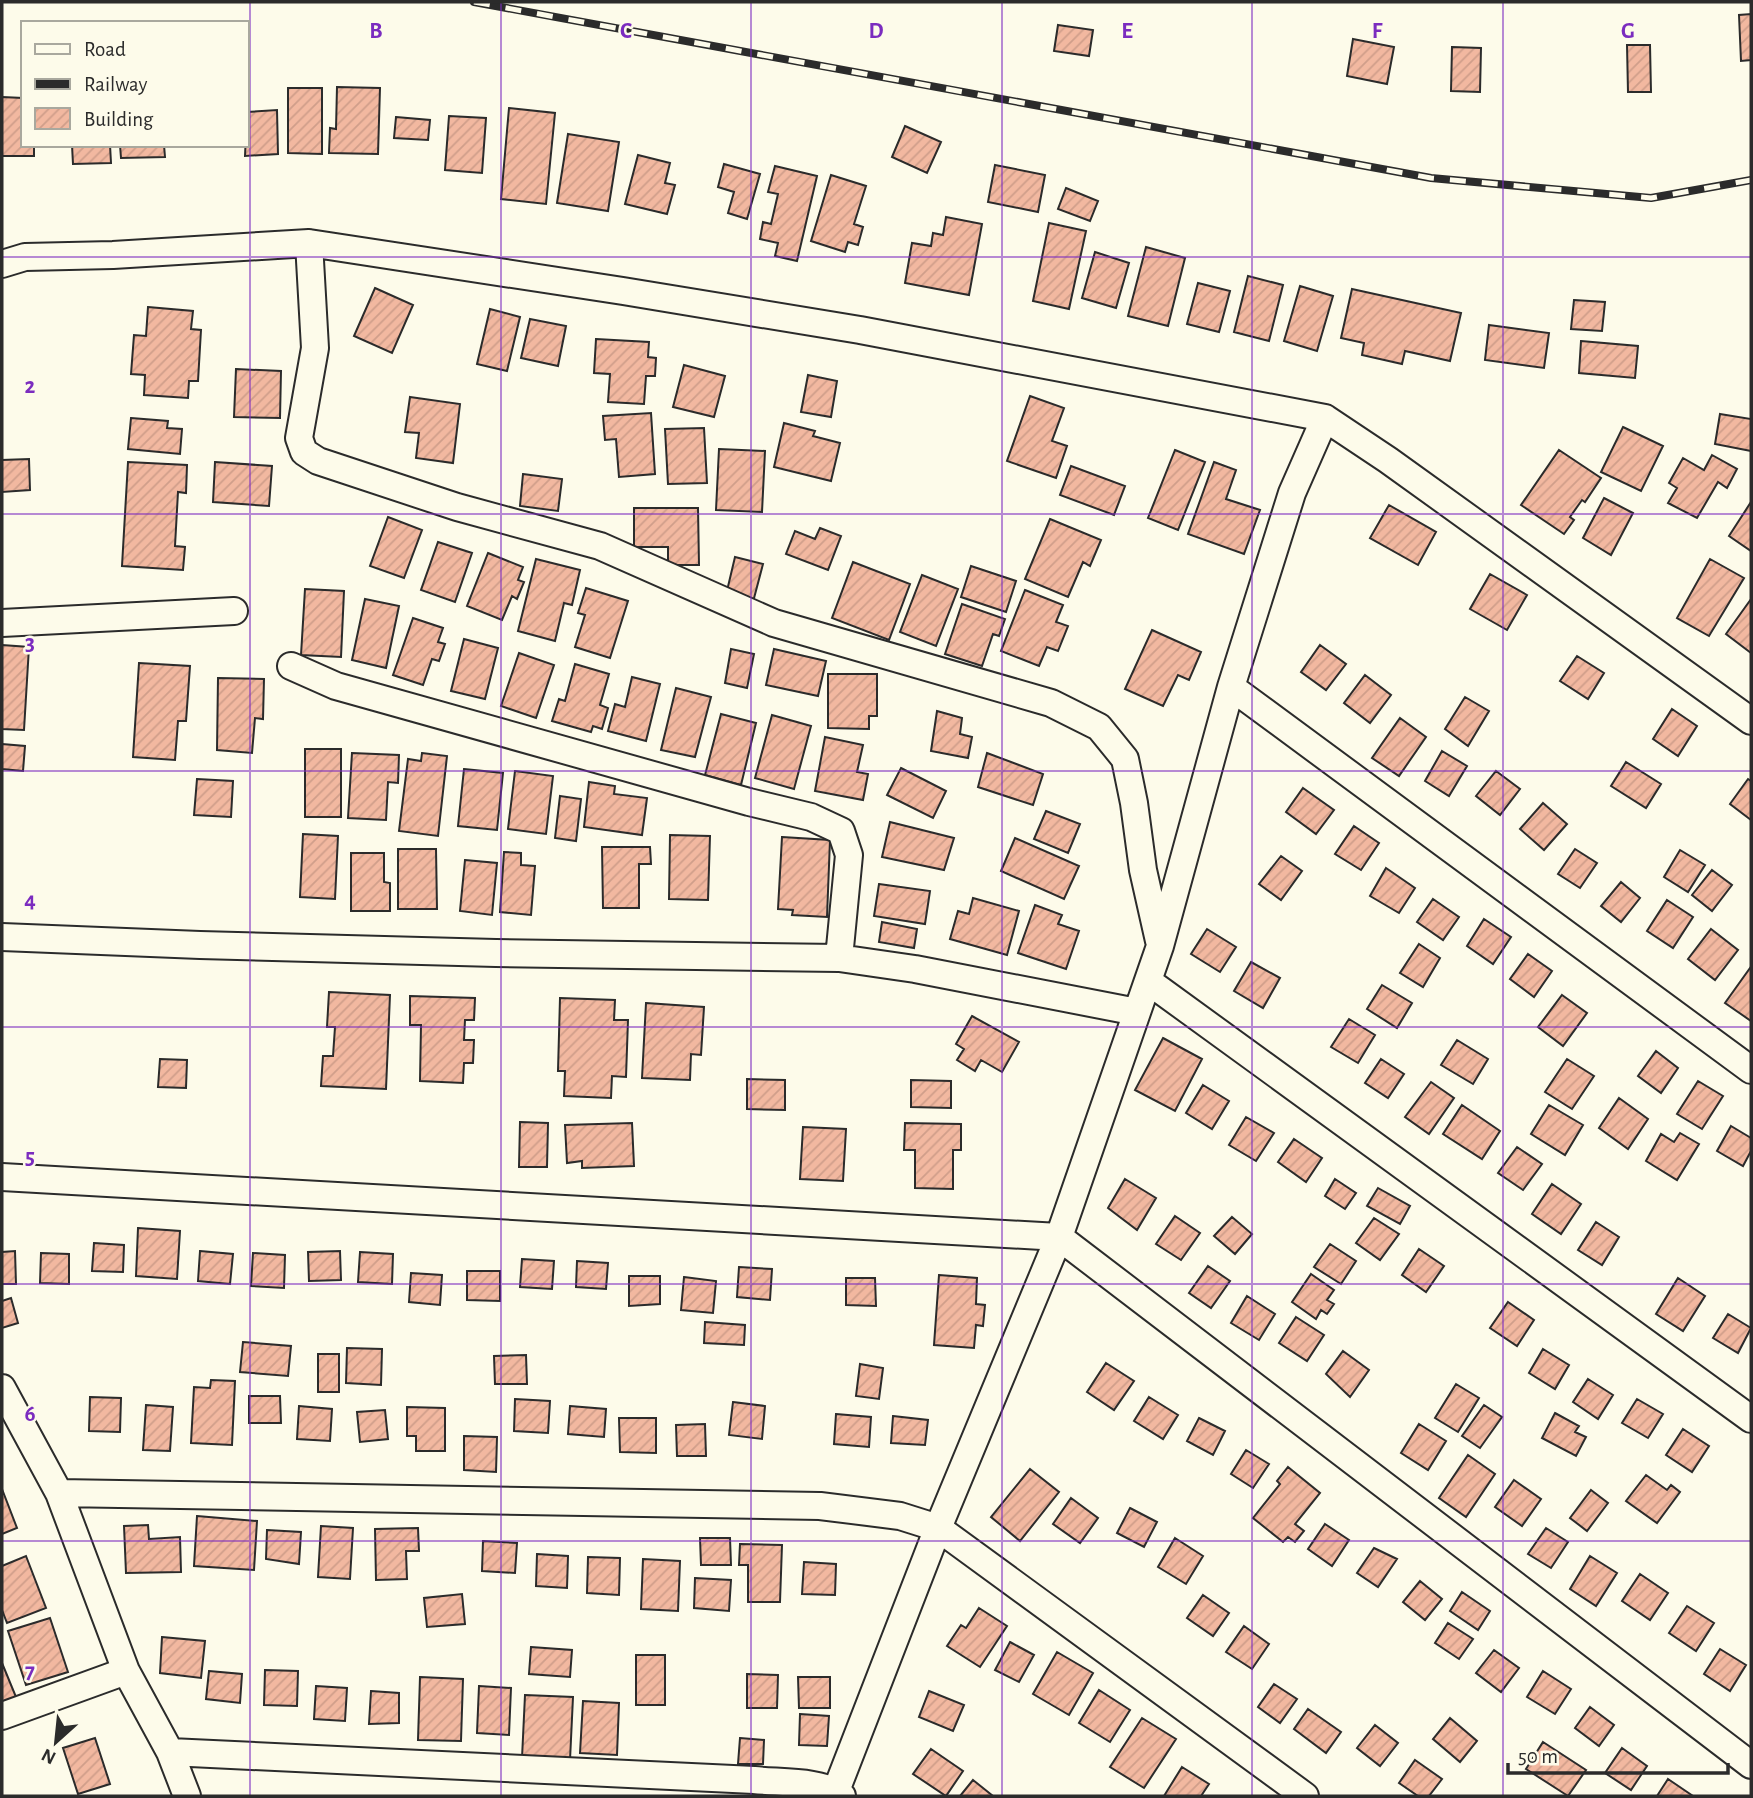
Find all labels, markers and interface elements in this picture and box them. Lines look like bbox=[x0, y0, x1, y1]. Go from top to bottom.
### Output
text: B bbox=[369, 20, 383, 43]
text: C bbox=[620, 20, 632, 43]
text: D bbox=[868, 20, 884, 43]
text: E bbox=[1121, 20, 1133, 43]
text: F bbox=[1372, 20, 1383, 43]
text: G bbox=[1621, 20, 1635, 43]
legend bbox=[21, 21, 248, 147]
text: Road bbox=[84, 39, 126, 60]
text: Railway bbox=[84, 74, 147, 95]
text: Building bbox=[84, 109, 154, 130]
text: 2 bbox=[25, 375, 36, 398]
text: 3 bbox=[25, 632, 35, 655]
text: 4 bbox=[24, 889, 36, 912]
text: 5 bbox=[25, 1146, 35, 1169]
text: 6 bbox=[24, 1403, 36, 1426]
text: 7 bbox=[25, 1660, 35, 1683]
north arrow bbox=[21, 1707, 91, 1777]
scale bar bbox=[1508, 1731, 1728, 1775]
text: N bbox=[39, 1744, 59, 1767]
text: 50 m bbox=[1518, 1746, 1558, 1767]

